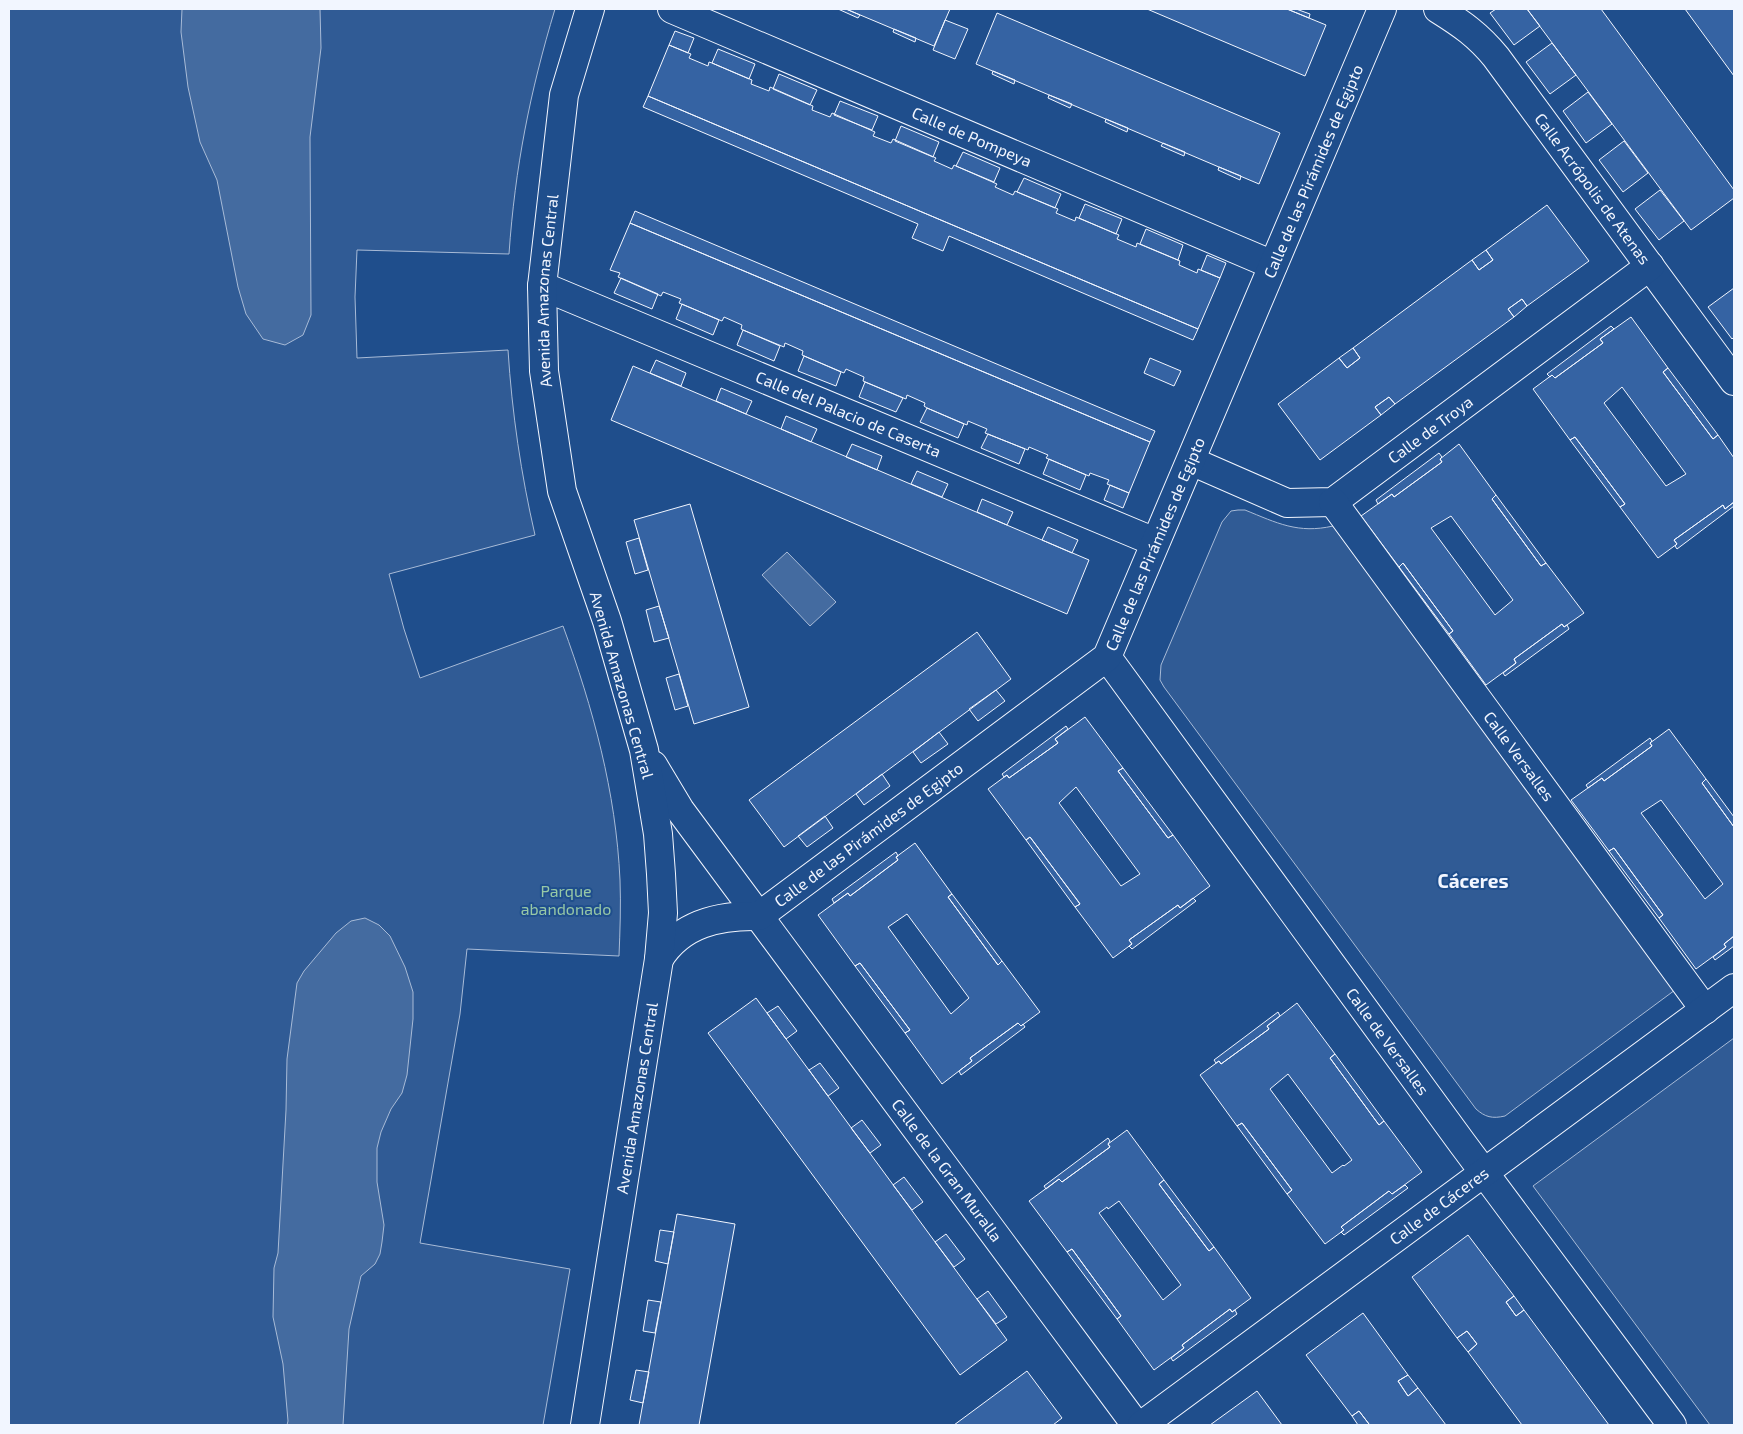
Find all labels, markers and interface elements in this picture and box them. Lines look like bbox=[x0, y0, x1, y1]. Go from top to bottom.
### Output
street label: Calle de las Pirámides de Egipto bbox=[1259, 61, 1366, 281]
street label: Calle de Pompeya bbox=[909, 102, 1035, 170]
street label: Calle Acrópolis de Atenas bbox=[1531, 109, 1655, 268]
street label: Avenida Amazonas Central bbox=[532, 193, 562, 389]
street label: Calle del Palacio de Caserta bbox=[753, 366, 944, 461]
street label: Calle de Troya bbox=[1384, 391, 1476, 467]
street label: Calle de las Pirámides de Egipto bbox=[1101, 434, 1208, 653]
street label: Avenida Amazonas Central bbox=[587, 589, 658, 781]
street label: Calle Versalles bbox=[1480, 707, 1559, 804]
street label: Calle de las Pirámides de Egipto bbox=[770, 758, 966, 910]
district label: Cáceres bbox=[1437, 869, 1509, 892]
park label: Parque abandonado bbox=[521, 881, 611, 918]
street label: Calle de Versalles bbox=[1343, 984, 1434, 1098]
street label: Avenida Amazonas Central bbox=[612, 1000, 661, 1195]
street label: Calle de la Gran Muralla bbox=[888, 1095, 1007, 1245]
street label: Calle de Cáceres bbox=[1385, 1163, 1492, 1248]

